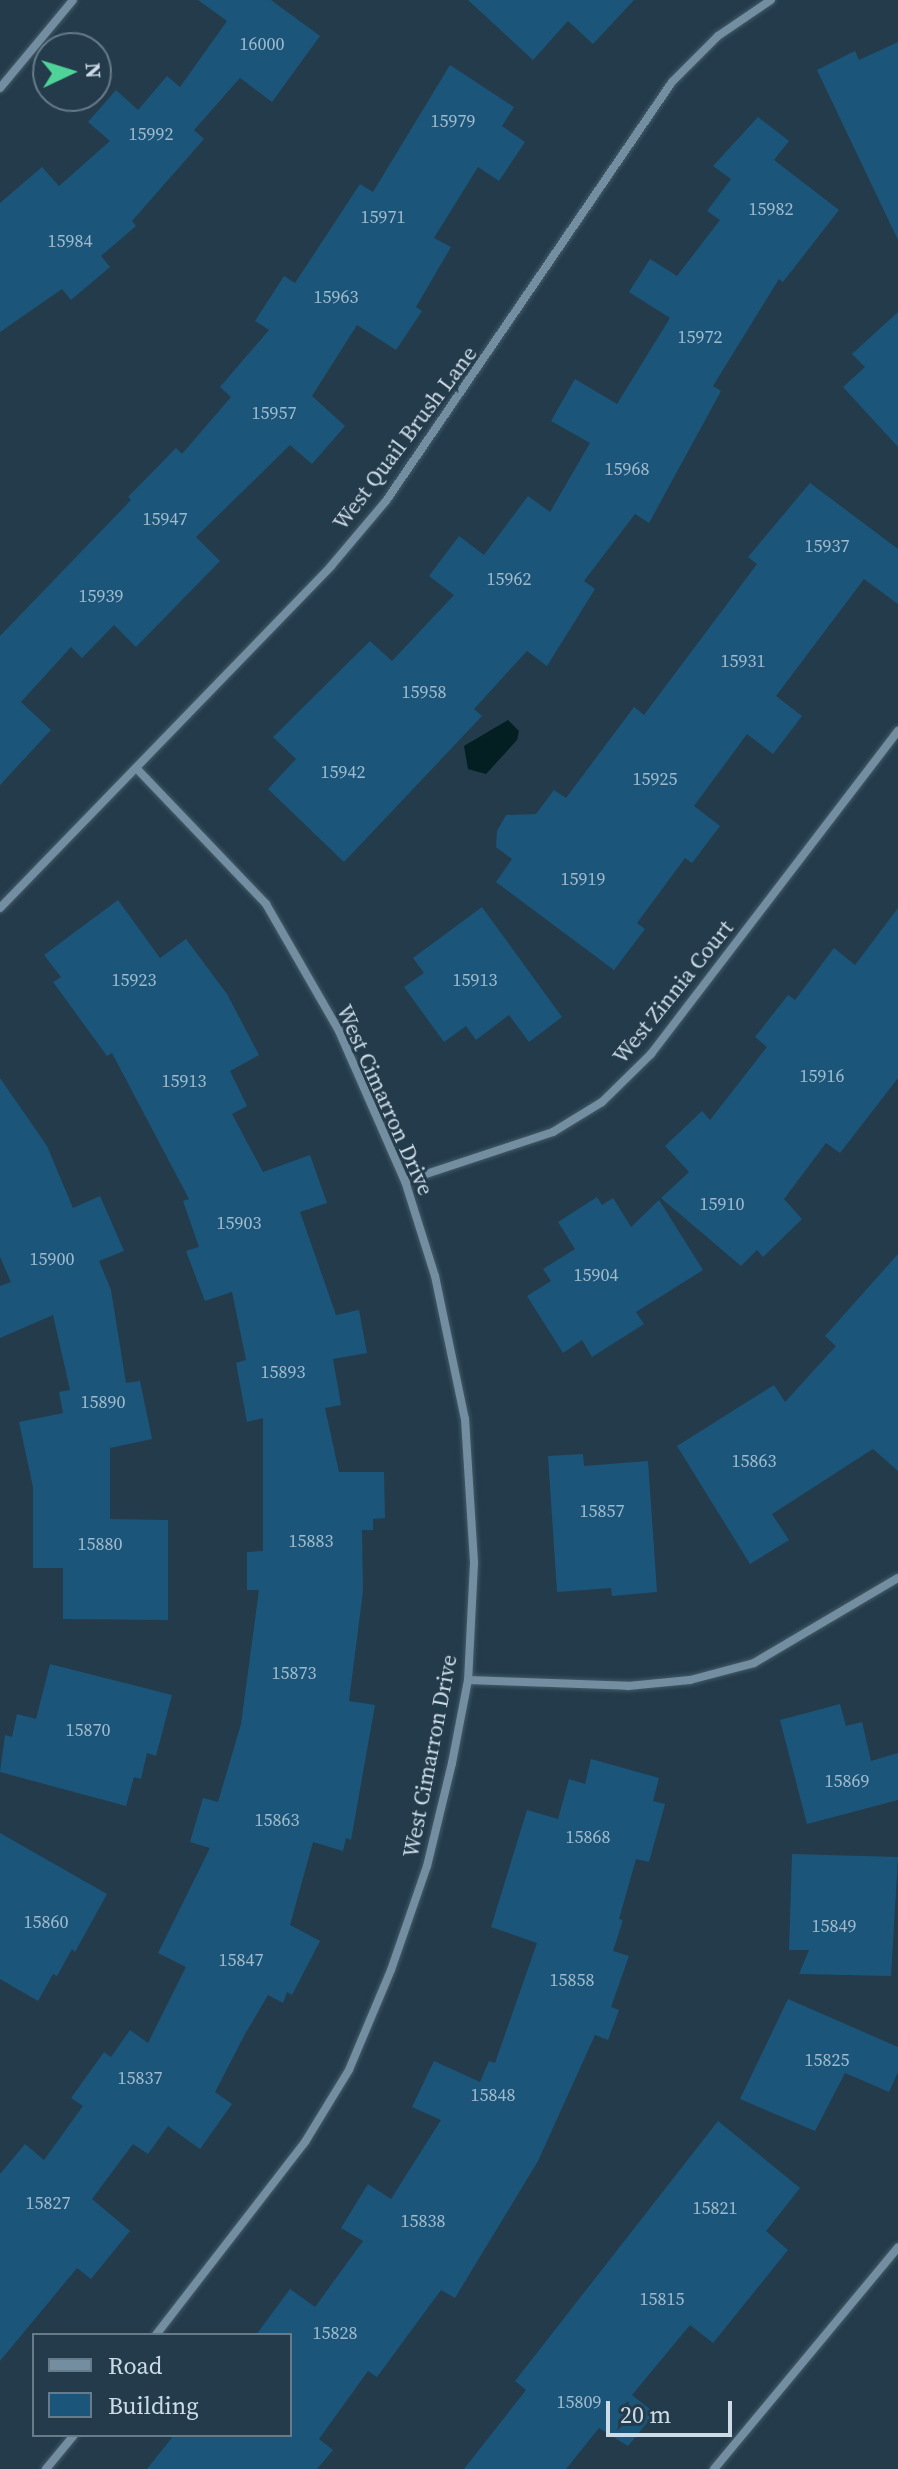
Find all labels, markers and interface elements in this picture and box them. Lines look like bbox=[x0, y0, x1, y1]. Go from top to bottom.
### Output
north arrow bbox=[32, 32, 112, 112]
house number: 16000 bbox=[240, 33, 284, 55]
text: N bbox=[78, 61, 109, 80]
house number: 15979 bbox=[431, 110, 475, 132]
house number: 15992 bbox=[129, 123, 173, 145]
house number: 15982 bbox=[749, 198, 793, 220]
house number: 15971 bbox=[361, 206, 405, 228]
house number: 15984 bbox=[48, 230, 92, 252]
house number: 15963 bbox=[314, 286, 358, 308]
house number: 15972 bbox=[678, 326, 722, 348]
street label: West Quail Brush Lane bbox=[327, 341, 483, 535]
house number: 15957 bbox=[252, 402, 296, 424]
house number: 15968 bbox=[605, 458, 649, 480]
house number: 15947 bbox=[143, 508, 187, 530]
house number: 15937 bbox=[805, 535, 849, 557]
house number: 15962 bbox=[487, 568, 531, 590]
house number: 15939 bbox=[79, 585, 123, 607]
house number: 15931 bbox=[721, 650, 765, 672]
house number: 15958 bbox=[402, 681, 446, 703]
house number: 15942 bbox=[321, 761, 365, 783]
house number: 15925 bbox=[633, 768, 677, 790]
house number: 15919 bbox=[561, 868, 605, 890]
street label: West Zinnia Court bbox=[607, 915, 739, 1069]
house number: 15923 bbox=[112, 969, 156, 991]
house number: 15913 bbox=[453, 969, 497, 991]
street label: West Cimarron Drive bbox=[331, 1001, 439, 1199]
house number: 15916 bbox=[800, 1065, 844, 1087]
house number: 15913 bbox=[162, 1070, 206, 1092]
house number: 15910 bbox=[700, 1193, 744, 1215]
house number: 15903 bbox=[217, 1212, 261, 1234]
house number: 15900 bbox=[30, 1248, 74, 1270]
house number: 15904 bbox=[574, 1264, 618, 1286]
house number: 15893 bbox=[261, 1361, 305, 1383]
house number: 15890 bbox=[81, 1391, 125, 1413]
house number: 15863 bbox=[732, 1450, 776, 1472]
house number: 15857 bbox=[580, 1500, 624, 1522]
house number: 15883 bbox=[289, 1530, 333, 1552]
house number: 15880 bbox=[78, 1533, 122, 1555]
street label: West Cimarron Drive bbox=[397, 1652, 463, 1860]
house number: 15873 bbox=[272, 1662, 316, 1684]
house number: 15870 bbox=[66, 1719, 110, 1741]
house number: 15869 bbox=[825, 1770, 869, 1792]
house number: 15863 bbox=[255, 1809, 299, 1831]
house number: 15868 bbox=[566, 1826, 610, 1848]
house number: 15860 bbox=[24, 1911, 68, 1933]
house number: 15849 bbox=[812, 1915, 856, 1937]
house number: 15847 bbox=[219, 1949, 263, 1971]
house number: 15858 bbox=[550, 1969, 594, 1991]
house number: 15825 bbox=[805, 2049, 849, 2071]
house number: 15837 bbox=[118, 2067, 162, 2089]
house number: 15848 bbox=[471, 2084, 515, 2106]
house number: 15827 bbox=[26, 2192, 70, 2214]
house number: 15821 bbox=[693, 2197, 737, 2219]
house number: 15838 bbox=[401, 2210, 445, 2232]
house number: 15815 bbox=[640, 2288, 684, 2310]
house number: 15828 bbox=[313, 2322, 357, 2344]
legend bbox=[32, 2333, 292, 2437]
text: Road bbox=[108, 2349, 162, 2382]
scale bar bbox=[610, 2385, 736, 2435]
text: Building bbox=[108, 2389, 199, 2422]
house number: 15809 bbox=[557, 2391, 601, 2413]
text: 20 m bbox=[620, 2398, 671, 2431]

